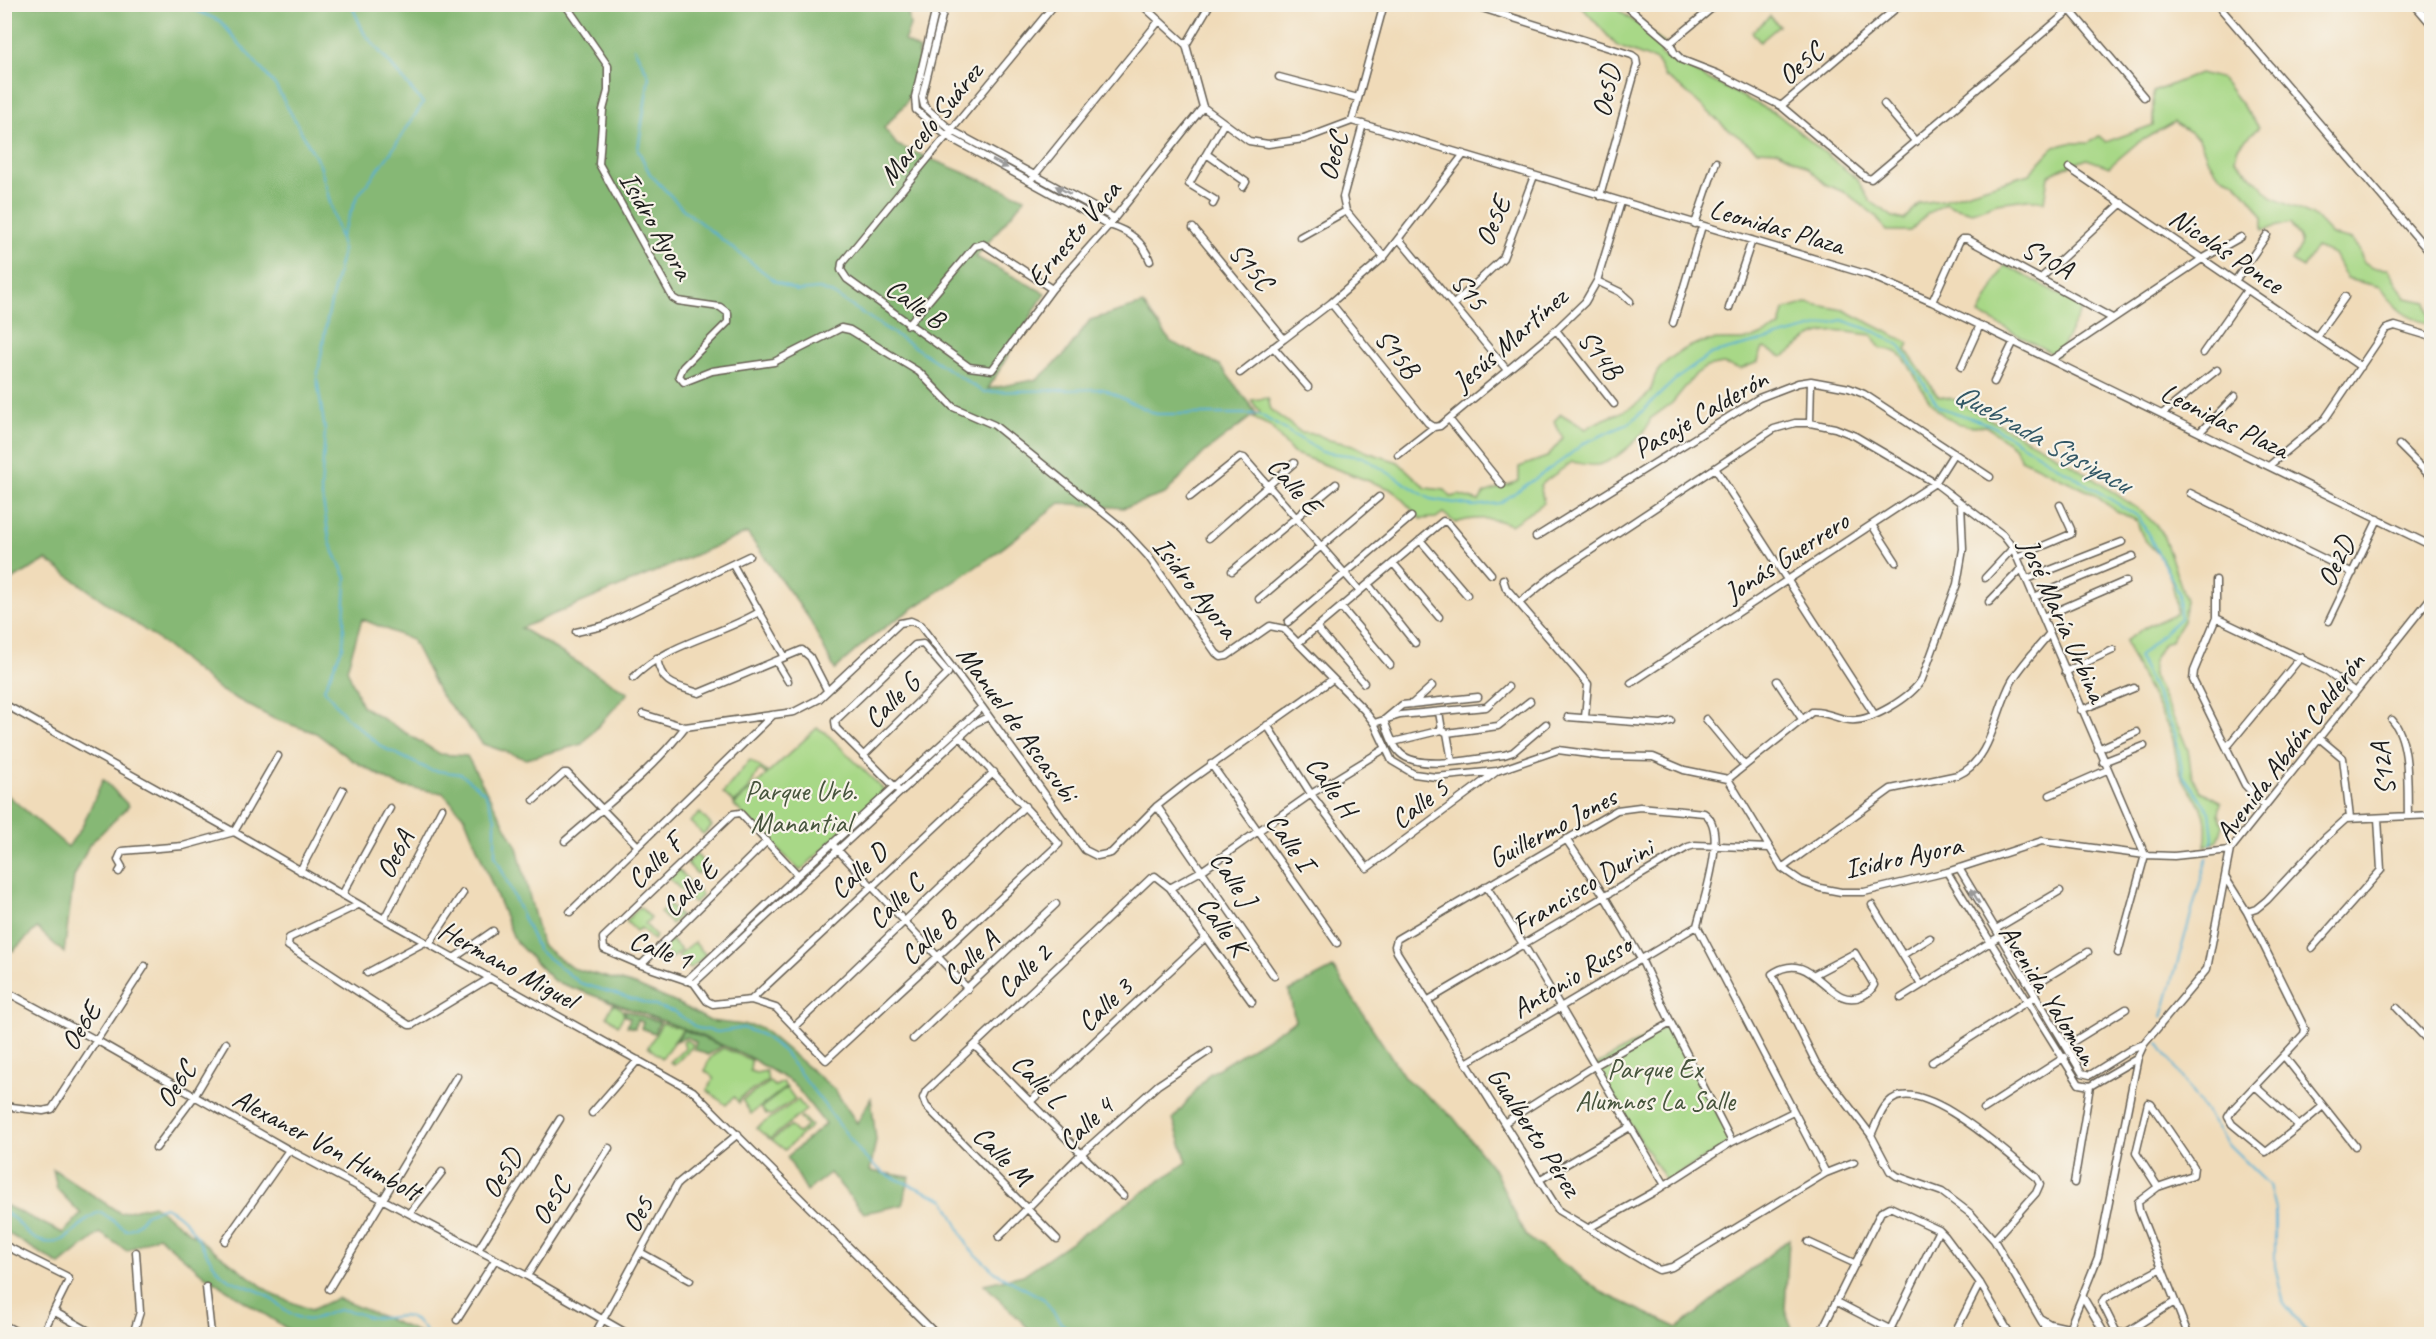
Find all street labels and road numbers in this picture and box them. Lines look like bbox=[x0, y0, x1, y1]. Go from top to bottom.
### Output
street label: Oe5C bbox=[1770, 33, 1832, 92]
street label: Marcelo Suárez bbox=[871, 54, 991, 191]
street label: Oe5D bbox=[1583, 59, 1629, 120]
street label: Oe6C bbox=[1309, 125, 1356, 184]
street label: Isidro Ayora bbox=[612, 165, 702, 287]
street label: Ernesto Vaca bbox=[1019, 172, 1129, 294]
street label: Oe5E bbox=[1466, 188, 1520, 251]
street label: Leonidas Plaza bbox=[1706, 191, 1850, 263]
street label: Nicolás Ponce bbox=[2163, 200, 2292, 302]
street label: S10A bbox=[2016, 230, 2081, 287]
street label: S15C bbox=[1221, 235, 1284, 300]
street label: S15 bbox=[1444, 265, 1496, 318]
street label: Calle B bbox=[879, 270, 954, 338]
street label: Jesús Martínez bbox=[1443, 278, 1576, 400]
street label: S15B bbox=[1367, 322, 1430, 387]
street label: S14B bbox=[1570, 323, 1632, 388]
street label: Pasaje Calderón bbox=[1627, 360, 1775, 466]
street label: Leonidas Plaza bbox=[2155, 375, 2297, 467]
street label: Calle E bbox=[1260, 449, 1331, 524]
street label: Jonás Guerrero bbox=[1716, 502, 1857, 611]
street label: Oe2D bbox=[2308, 528, 2364, 592]
street label: Isidro Ayora bbox=[1145, 530, 1247, 646]
street label: José María Urbina bbox=[2011, 531, 2116, 710]
street label: Manuel de Ascasubi bbox=[949, 638, 1088, 811]
street label: Avenida Abdón Calderón bbox=[2207, 644, 2373, 849]
street label: Calle G bbox=[856, 663, 929, 735]
street label: S12A bbox=[2362, 739, 2403, 797]
street label: Calle H bbox=[1298, 749, 1367, 827]
street label: Calle 5 bbox=[1383, 770, 1456, 836]
street label: Guillermo Jones bbox=[1482, 778, 1625, 876]
street label: Calle I bbox=[1258, 806, 1326, 881]
street label: Oe6A bbox=[367, 822, 422, 884]
street label: Calle F bbox=[619, 822, 694, 896]
street label: Isidro Ayora bbox=[1841, 827, 1967, 886]
street label: Francisco Durini bbox=[1505, 829, 1662, 942]
street label: Calle D bbox=[822, 833, 896, 906]
street label: Calle J bbox=[1202, 844, 1267, 916]
street label: Calle E bbox=[654, 851, 727, 924]
street label: Calle C bbox=[860, 864, 933, 936]
street label: Calle K bbox=[1189, 889, 1259, 966]
street label: Calle B bbox=[893, 901, 966, 972]
street label: Hermano Miguel bbox=[433, 912, 587, 1019]
street label: Avenida Yaloman bbox=[1991, 917, 2106, 1072]
street label: Calle A bbox=[935, 921, 1007, 992]
street label: Calle 1 bbox=[625, 922, 698, 978]
street label: Antonio Russo bbox=[1505, 925, 1640, 1026]
street label: Calle 2 bbox=[988, 934, 1060, 1005]
street label: Calle 3 bbox=[1069, 968, 1141, 1039]
street label: Oe6E bbox=[52, 993, 111, 1057]
street label: Calle L bbox=[1004, 1046, 1073, 1115]
street label: Oe6C bbox=[147, 1052, 205, 1114]
street label: Gualberto Pérez bbox=[1480, 1060, 1591, 1204]
street label: Alexaner Von Humbolt bbox=[227, 1080, 430, 1210]
street label: Calle 4 bbox=[1050, 1087, 1122, 1158]
street label: Calle M bbox=[965, 1118, 1041, 1194]
street label: Oe5D bbox=[473, 1140, 531, 1204]
street label: Oe5C bbox=[523, 1169, 580, 1231]
street label: Oe5 bbox=[614, 1189, 662, 1238]

